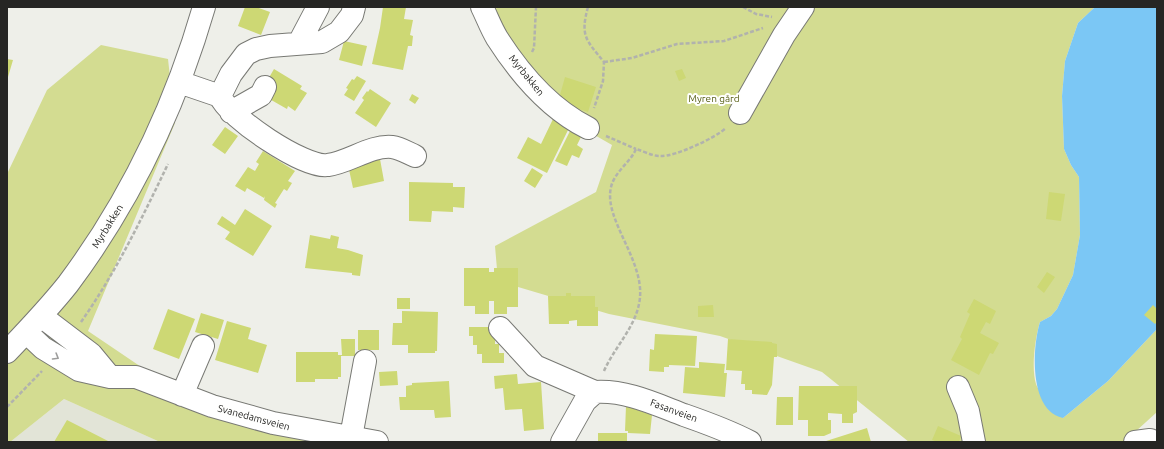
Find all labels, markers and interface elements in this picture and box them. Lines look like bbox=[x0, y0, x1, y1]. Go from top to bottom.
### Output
street label: Myrbakken bbox=[507, 53, 546, 98]
park label: Myren gård bbox=[688, 93, 740, 104]
street label: Myrbakken bbox=[90, 202, 125, 250]
one-way arrow bbox=[52, 352, 59, 360]
street label: Fasanveien bbox=[649, 397, 699, 424]
street label: Svanedamsveien bbox=[217, 403, 291, 432]

